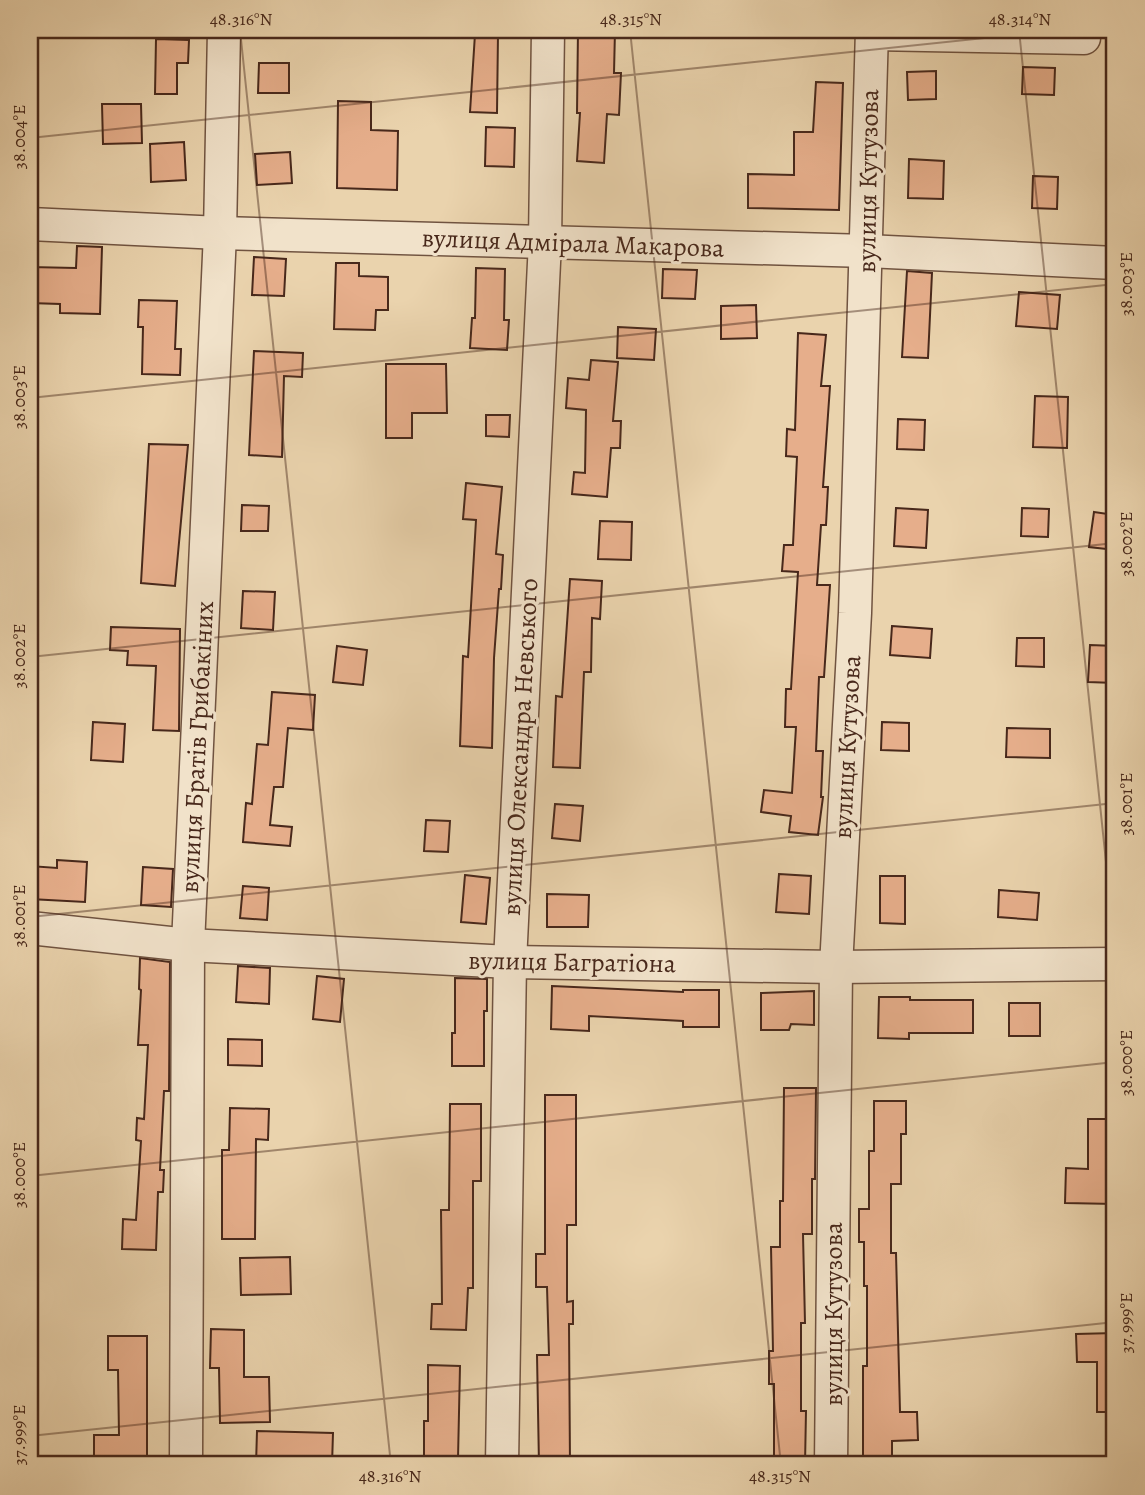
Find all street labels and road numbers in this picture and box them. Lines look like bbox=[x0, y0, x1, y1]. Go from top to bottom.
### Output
street label: вулиця Кутузова bbox=[849, 89, 887, 273]
street label: вулиця Адмірала Макарова bbox=[421, 220, 725, 266]
street label: вулиця Олександра Невського bbox=[494, 577, 546, 917]
street label: вулиця Братів Грибакіних bbox=[172, 600, 222, 894]
street label: вулиця Кутузова bbox=[825, 654, 869, 840]
street label: вулиця Багратіона bbox=[468, 943, 676, 981]
street label: вулиця Кутузова bbox=[816, 1222, 851, 1406]

